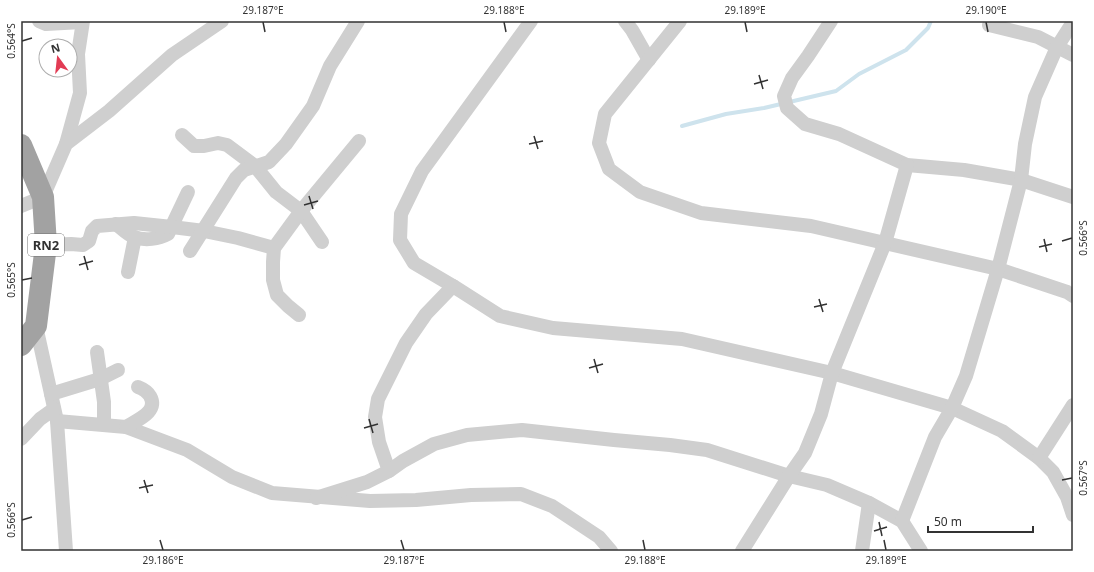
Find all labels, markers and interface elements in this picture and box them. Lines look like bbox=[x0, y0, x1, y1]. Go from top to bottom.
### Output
text: 29.187°E bbox=[242, 3, 284, 17]
text: 29.188°E bbox=[483, 3, 525, 17]
text: 29.189°E bbox=[724, 3, 766, 17]
text: 29.190°E bbox=[965, 3, 1007, 17]
text: 0.564°S bbox=[4, 23, 18, 59]
north arrow bbox=[38, 38, 78, 78]
text: N bbox=[49, 39, 62, 56]
text: 0.566°S bbox=[1076, 220, 1090, 256]
road number: RN2 bbox=[28, 234, 64, 256]
text: 0.565°S bbox=[4, 262, 18, 298]
text: 0.567°S bbox=[1076, 460, 1090, 496]
text: 0.566°S bbox=[4, 502, 18, 538]
scale bar bbox=[928, 508, 1033, 534]
text: 50 m bbox=[934, 513, 962, 530]
text: 29.186°E bbox=[142, 553, 184, 567]
text: 29.187°E bbox=[383, 553, 425, 567]
text: 29.188°E bbox=[624, 553, 666, 567]
text: 29.189°E bbox=[865, 553, 907, 567]

